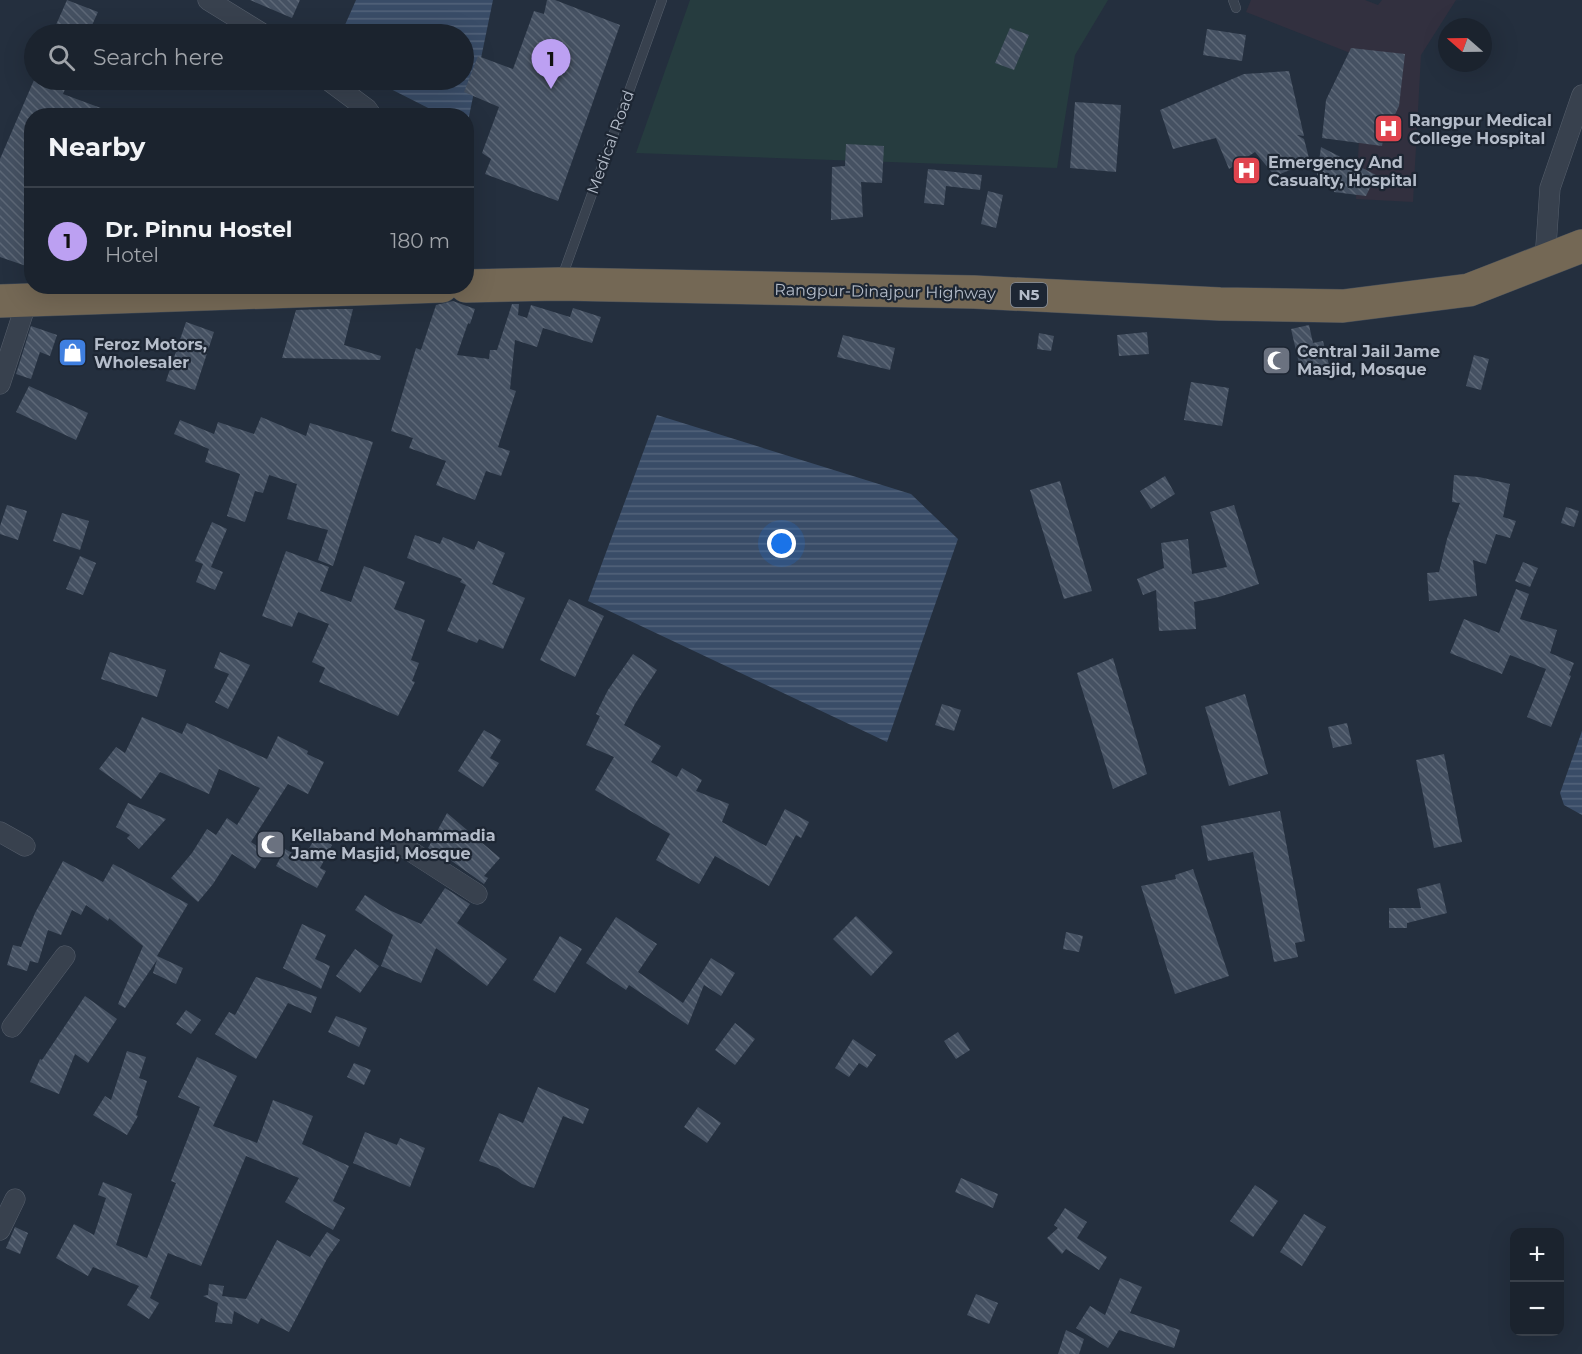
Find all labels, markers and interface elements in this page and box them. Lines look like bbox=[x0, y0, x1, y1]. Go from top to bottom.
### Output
north arrow bbox=[1438, 18, 1492, 72]
search box bbox=[24, 24, 474, 90]
pin: 1 bbox=[532, 40, 570, 89]
icon: search bbox=[45, 41, 78, 74]
text: Search here bbox=[93, 44, 224, 71]
street label: Medical Road bbox=[583, 88, 638, 197]
place label: Rangpur Medical College Hospital bbox=[1409, 111, 1552, 148]
hospital icon: Rangpur Medical College Hospital bbox=[1372, 113, 1404, 145]
text: Nearby bbox=[48, 131, 145, 163]
place label: Emergency And Casualty, Hospital bbox=[1268, 153, 1417, 190]
hospital icon: Emergency And Casualty, Hospital bbox=[1231, 155, 1263, 187]
text: Dr. Pinnu Hostel bbox=[105, 216, 292, 243]
text: 1 bbox=[64, 229, 71, 253]
text: 180 m bbox=[390, 229, 450, 253]
text: Hotel bbox=[105, 243, 159, 267]
street label: Rangpur-Dinajpur Highway bbox=[774, 280, 996, 303]
road number: N5 bbox=[1011, 283, 1047, 307]
place label: Feroz Motors, Wholesaler bbox=[94, 335, 207, 372]
shop icon: Feroz Motors, Wholesaler bbox=[57, 337, 89, 369]
place label: Central Jail Jame Masjid, Mosque bbox=[1297, 342, 1440, 379]
mosque icon: Central Jail Jame Masjid, Mosque bbox=[1260, 344, 1292, 376]
your location bbox=[767, 529, 796, 558]
place label: Kellaband Mohammadia Jame Masjid, Mosque bbox=[290, 826, 496, 863]
mosque icon: Kellaband Mohammadia Jame Masjid, Mosque bbox=[254, 828, 286, 860]
map controls bbox=[1510, 1228, 1564, 1336]
button: + bbox=[1510, 1228, 1564, 1282]
button: − bbox=[1510, 1282, 1564, 1336]

